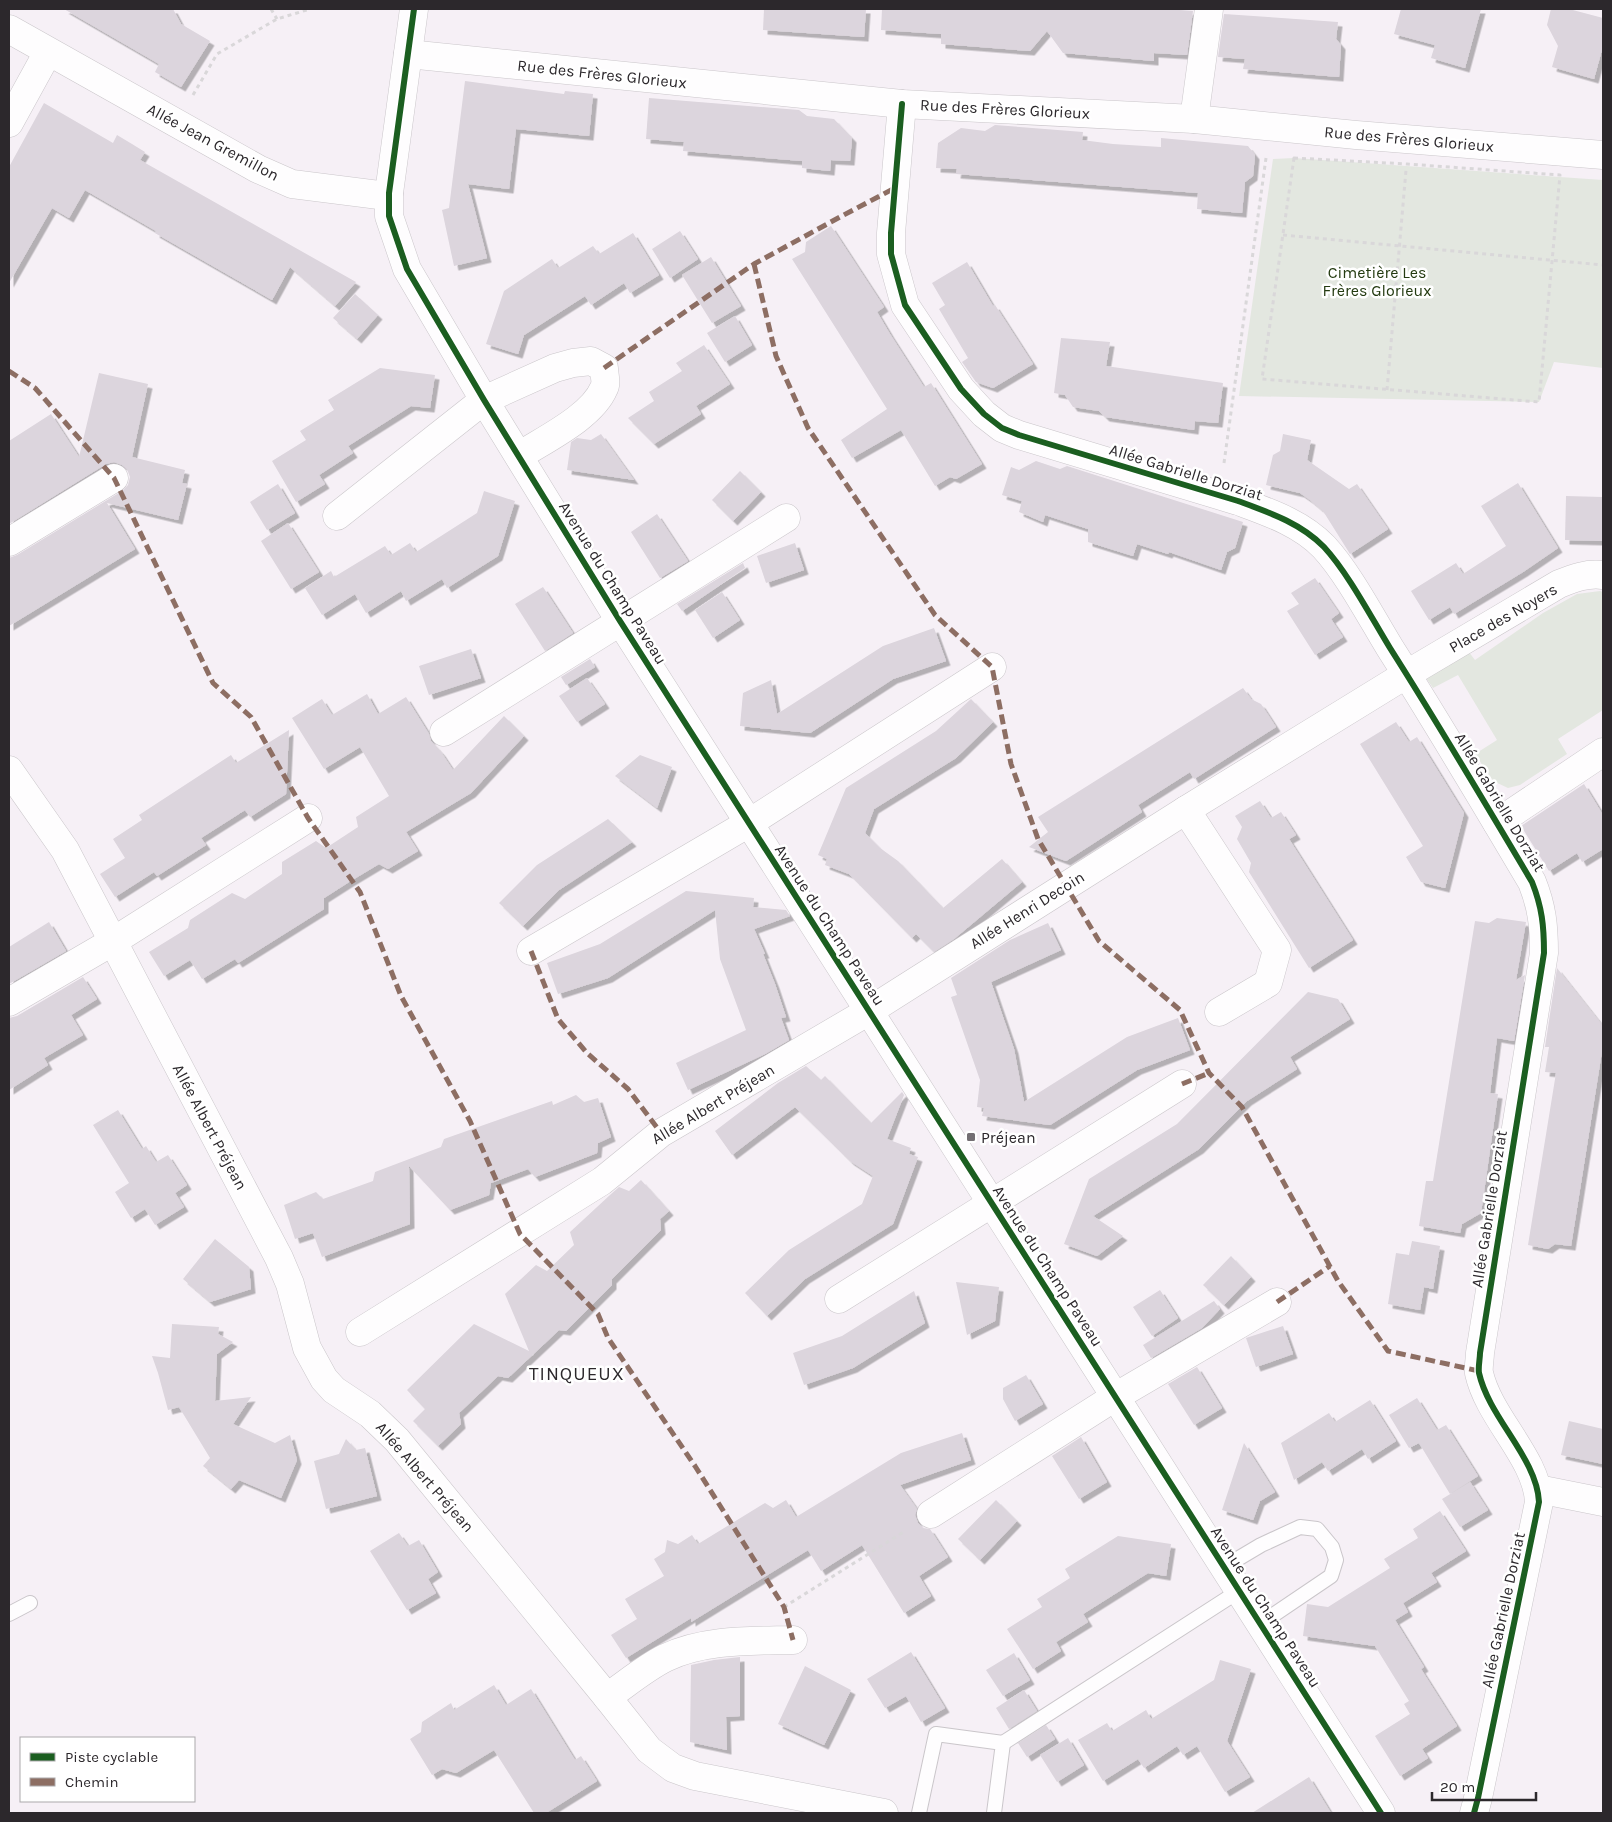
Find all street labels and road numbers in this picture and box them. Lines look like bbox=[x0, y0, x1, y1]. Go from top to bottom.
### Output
street label: Rue des Frères Glorieux bbox=[516, 56, 688, 92]
street label: Rue des Frères Glorieux bbox=[920, 95, 1090, 123]
street label: Allée Jean Gremillon bbox=[144, 99, 282, 185]
street label: Rue des Frères Glorieux bbox=[1323, 122, 1495, 156]
street label: Allée Gabrielle Dorziat bbox=[1107, 440, 1265, 504]
street label: Avenue du Champ Paveau bbox=[555, 498, 671, 668]
street label: Place des Noyers bbox=[1445, 579, 1561, 657]
street label: Allée Gabrielle Dorziat bbox=[1451, 729, 1549, 875]
street label: Avenue du Champ Paveau bbox=[771, 841, 889, 1009]
street label: Allée Henri Decoin bbox=[966, 867, 1088, 953]
street label: Allée Albert Préjean bbox=[648, 1060, 778, 1148]
street label: Allée Albert Préjean bbox=[169, 1061, 251, 1193]
street label: Allée Gabrielle Dorziat bbox=[1467, 1129, 1511, 1289]
street label: Avenue du Champ Paveau bbox=[989, 1182, 1107, 1350]
street label: Allée Albert Préjean bbox=[372, 1418, 478, 1536]
street label: Avenue du Champ Paveau bbox=[1207, 1523, 1325, 1691]
street label: Allée Gabrielle Dorziat bbox=[1477, 1530, 1529, 1690]

